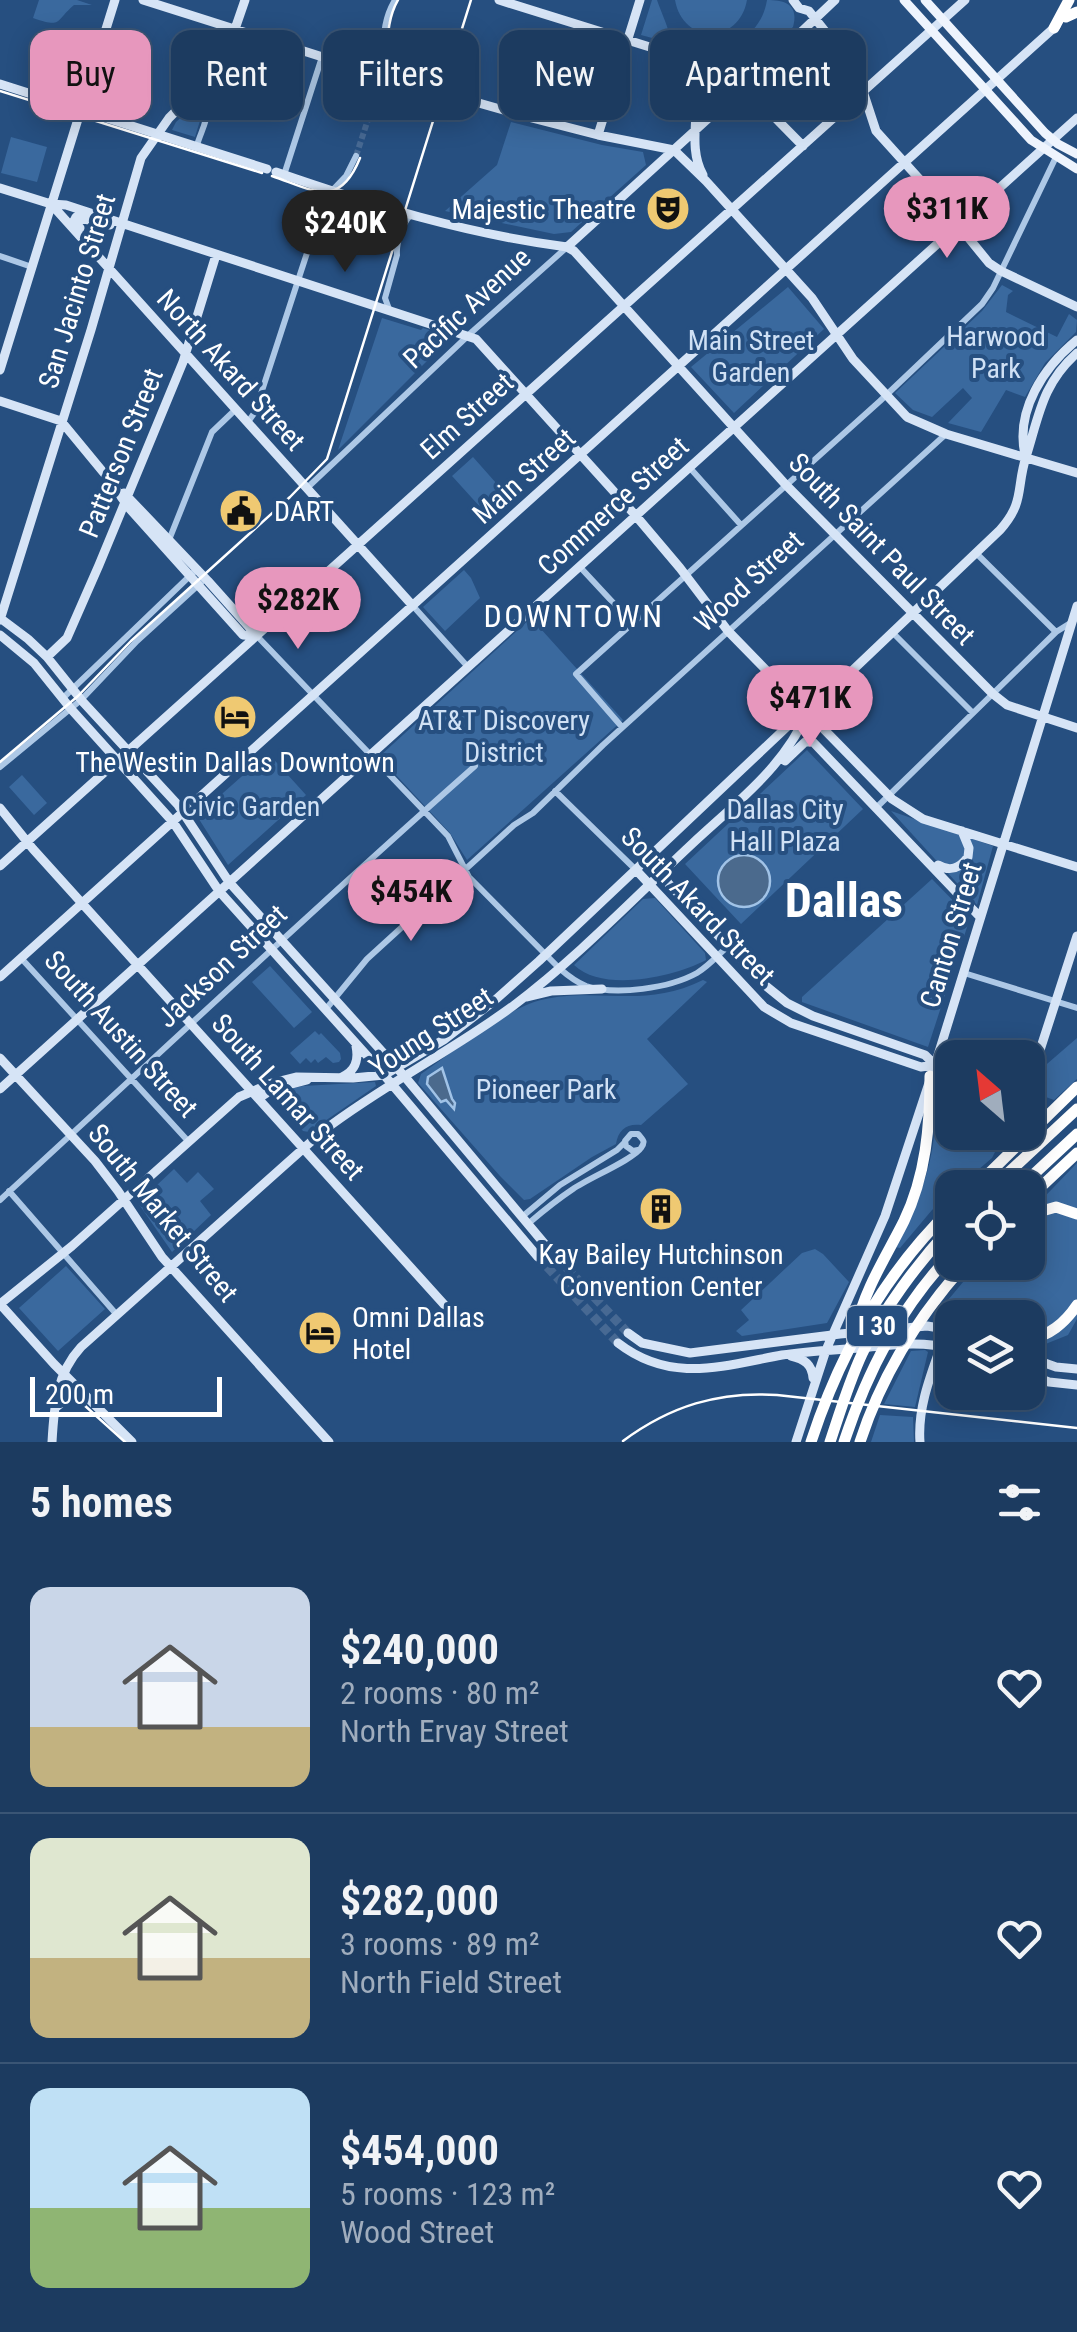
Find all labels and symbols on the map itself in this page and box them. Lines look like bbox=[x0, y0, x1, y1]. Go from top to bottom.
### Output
pin: $311K bbox=[877, 176, 1017, 261]
theatre icon: Majestic Theatre bbox=[645, 186, 691, 232]
street label: San Jacinto Street bbox=[32, 190, 122, 392]
pin: $240K bbox=[275, 190, 415, 275]
place label: Majestic Theatre bbox=[451, 193, 636, 226]
street label: Pacific Avenue bbox=[397, 241, 537, 375]
street label: North Akard Street bbox=[150, 283, 312, 457]
park label: Harwood Park bbox=[946, 320, 1046, 385]
park label: Main Street Garden bbox=[688, 324, 814, 389]
street label: Patterson Street bbox=[72, 364, 170, 542]
street label: Elm Street bbox=[414, 366, 520, 466]
street label: Main Street bbox=[466, 421, 582, 531]
street label: Commerce Street bbox=[531, 430, 695, 582]
street label: South Saint Paul Street bbox=[782, 446, 982, 652]
public building icon: DART bbox=[218, 488, 264, 534]
place label: DART bbox=[274, 495, 334, 528]
street label: Wood Street bbox=[688, 524, 810, 638]
pin: $282K bbox=[228, 567, 368, 652]
district label: DOWNTOWN bbox=[484, 597, 664, 635]
pin: $471K bbox=[740, 665, 880, 750]
hotel icon: The Westin Dallas Downtown bbox=[212, 694, 258, 740]
park label: AT&T Discovery District bbox=[418, 704, 590, 769]
place label: The Westin Dallas Downtown bbox=[75, 746, 395, 779]
park label: Civic Garden bbox=[182, 790, 320, 823]
park label: Dallas City Hall Plaza bbox=[726, 793, 844, 858]
street label: South Akard Street bbox=[614, 820, 782, 992]
street label: Canton Street bbox=[913, 858, 989, 1012]
pin: $454K bbox=[341, 859, 481, 944]
district label: Dallas bbox=[785, 872, 903, 929]
street label: Jackson Street bbox=[150, 898, 294, 1034]
street label: South Austin Street bbox=[37, 944, 205, 1124]
street label: Young Street bbox=[363, 980, 499, 1084]
street label: South Lamar Street bbox=[205, 1007, 371, 1187]
north arrow bbox=[935, 1040, 1045, 1150]
park label: Pioneer Park bbox=[476, 1073, 617, 1106]
street label: South Market Street bbox=[81, 1117, 245, 1309]
building icon: Kay Bailey Hutchinson Convention Center bbox=[638, 1186, 684, 1232]
place label: Kay Bailey Hutchinson Convention Center bbox=[538, 1238, 784, 1303]
place label: Omni Dallas Hotel bbox=[352, 1301, 485, 1366]
road number: I 30 bbox=[847, 1306, 907, 1346]
hotel icon: Omni Dallas Hotel bbox=[297, 1310, 343, 1356]
scale bar bbox=[30, 1372, 222, 1416]

